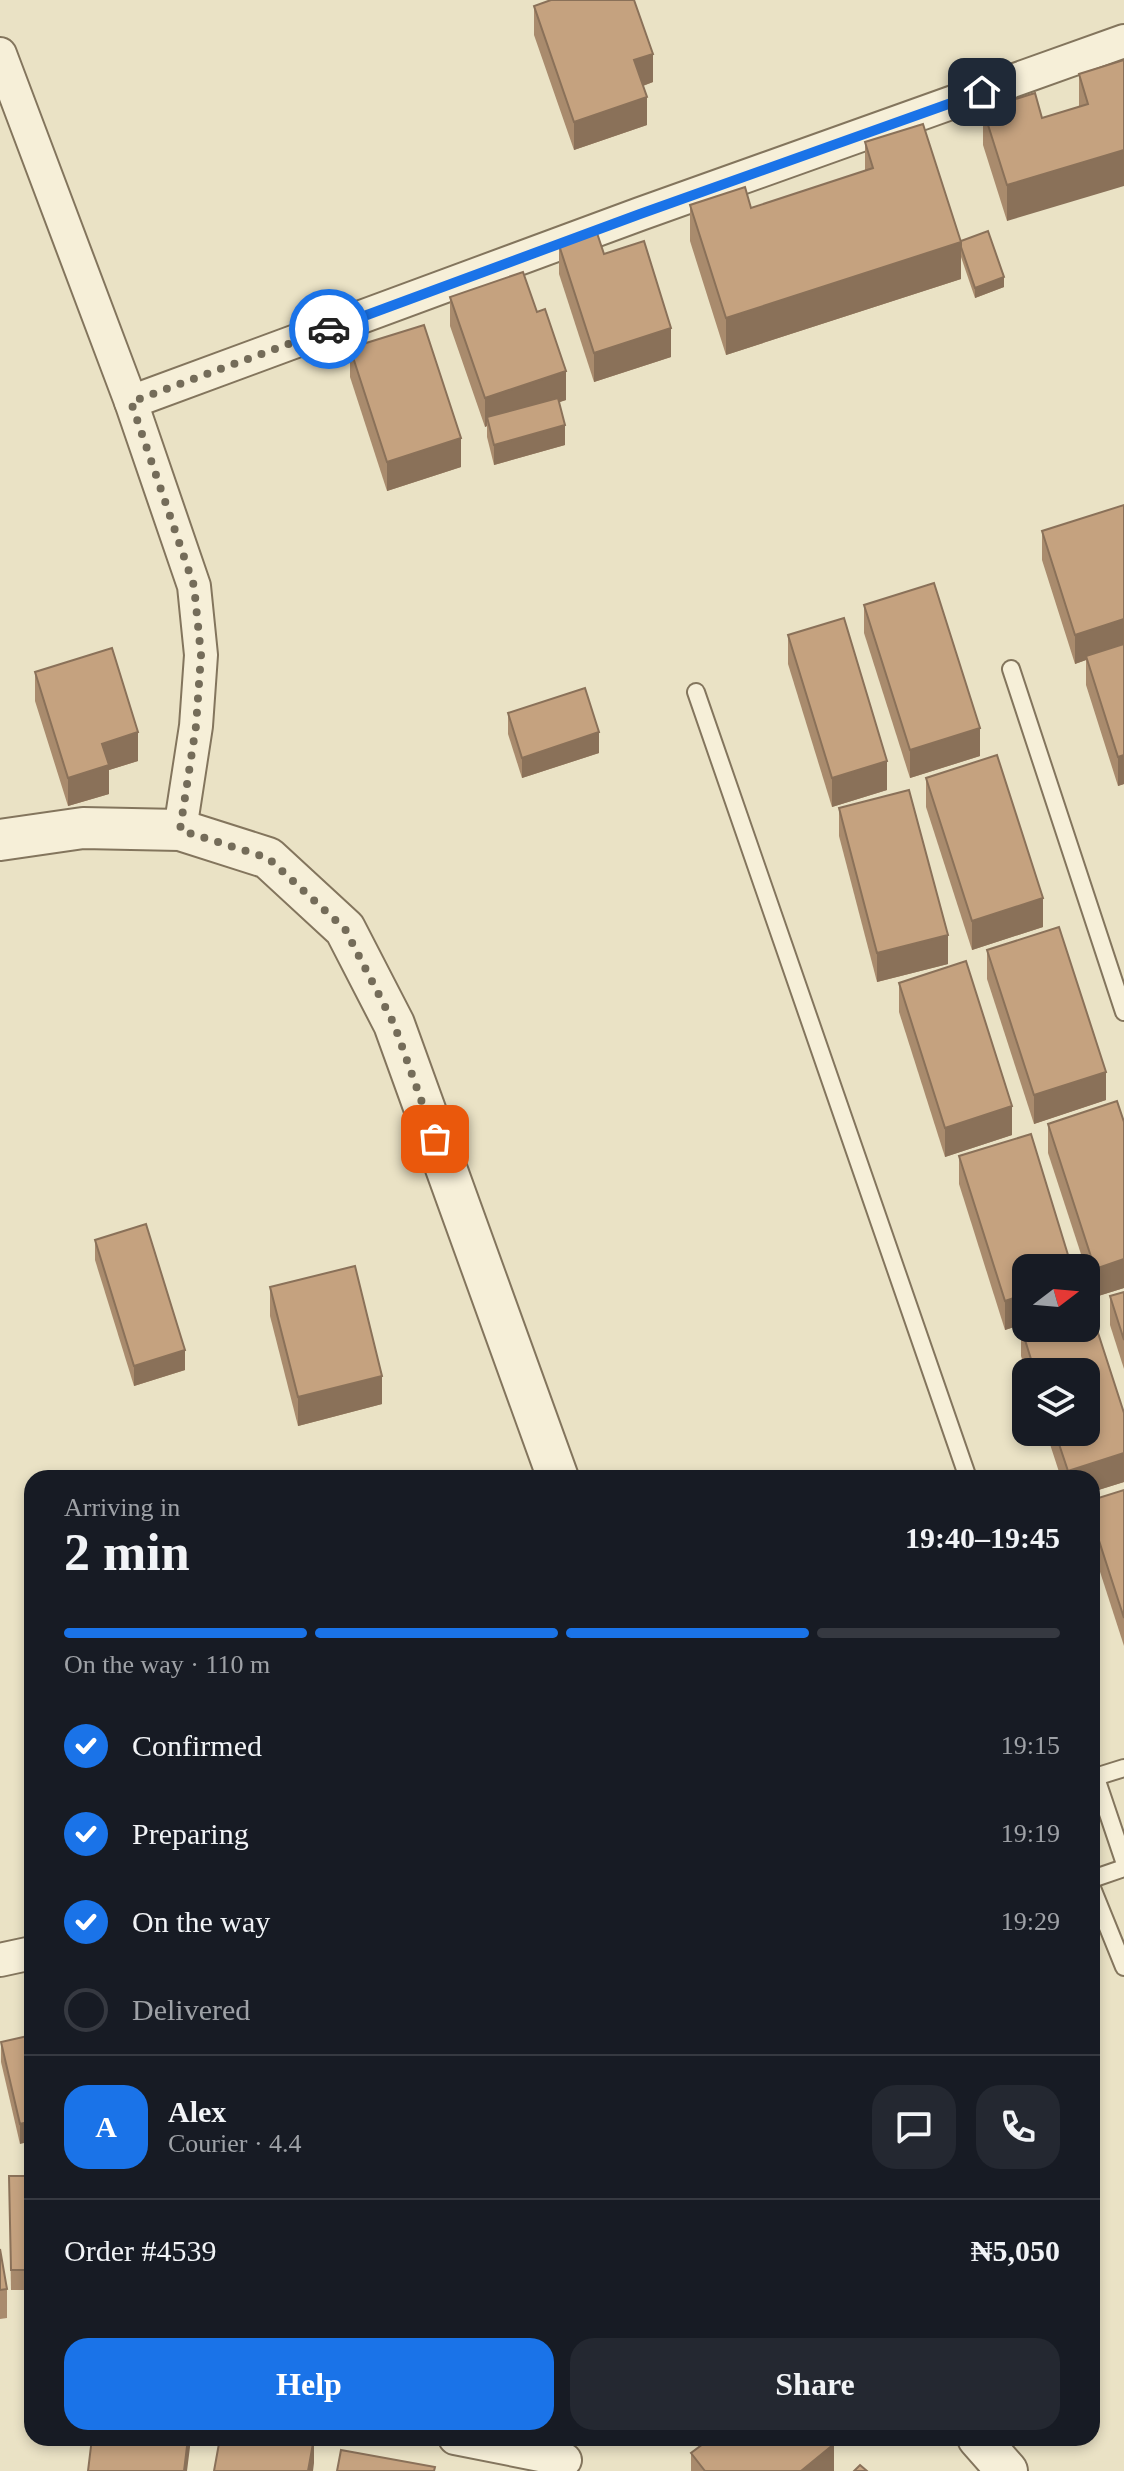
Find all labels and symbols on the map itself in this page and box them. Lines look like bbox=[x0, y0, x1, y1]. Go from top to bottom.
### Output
pin bbox=[948, 58, 1016, 126]
courier bbox=[289, 289, 369, 369]
pin bbox=[401, 1105, 469, 1173]
north arrow bbox=[1012, 1254, 1100, 1342]

